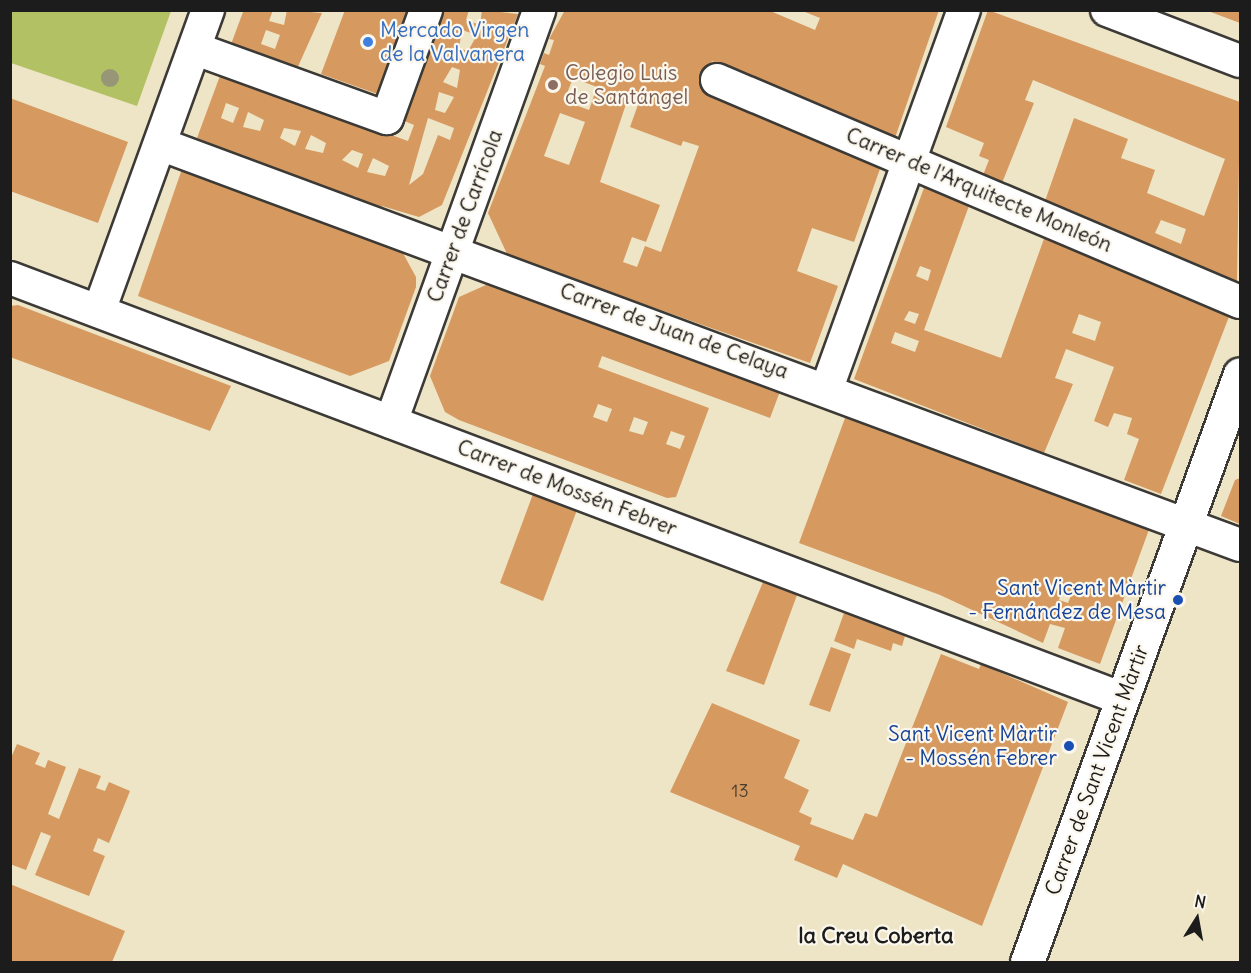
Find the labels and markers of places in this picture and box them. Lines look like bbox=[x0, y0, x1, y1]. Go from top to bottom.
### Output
place label: Mercado Virgen de la Valvanera bbox=[380, 17, 530, 67]
marker: Mercado Virgen de la Valvanera bbox=[361, 35, 375, 49]
place label: Colegio Luis de Santángel bbox=[565, 60, 688, 110]
marker: Colegio Luis de Santángel bbox=[546, 78, 560, 92]
place label: Sant Vicent Màrtir - Fernández de Mesa bbox=[968, 575, 1166, 625]
marker: Sant Vicent Màrtir - Fernández de Mesa bbox=[1171, 593, 1185, 607]
place label: Sant Vicent Màrtir - Mossén Febrer bbox=[888, 721, 1057, 771]
marker: Sant Vicent Màrtir - Mossén Febrer bbox=[1062, 739, 1076, 753]

